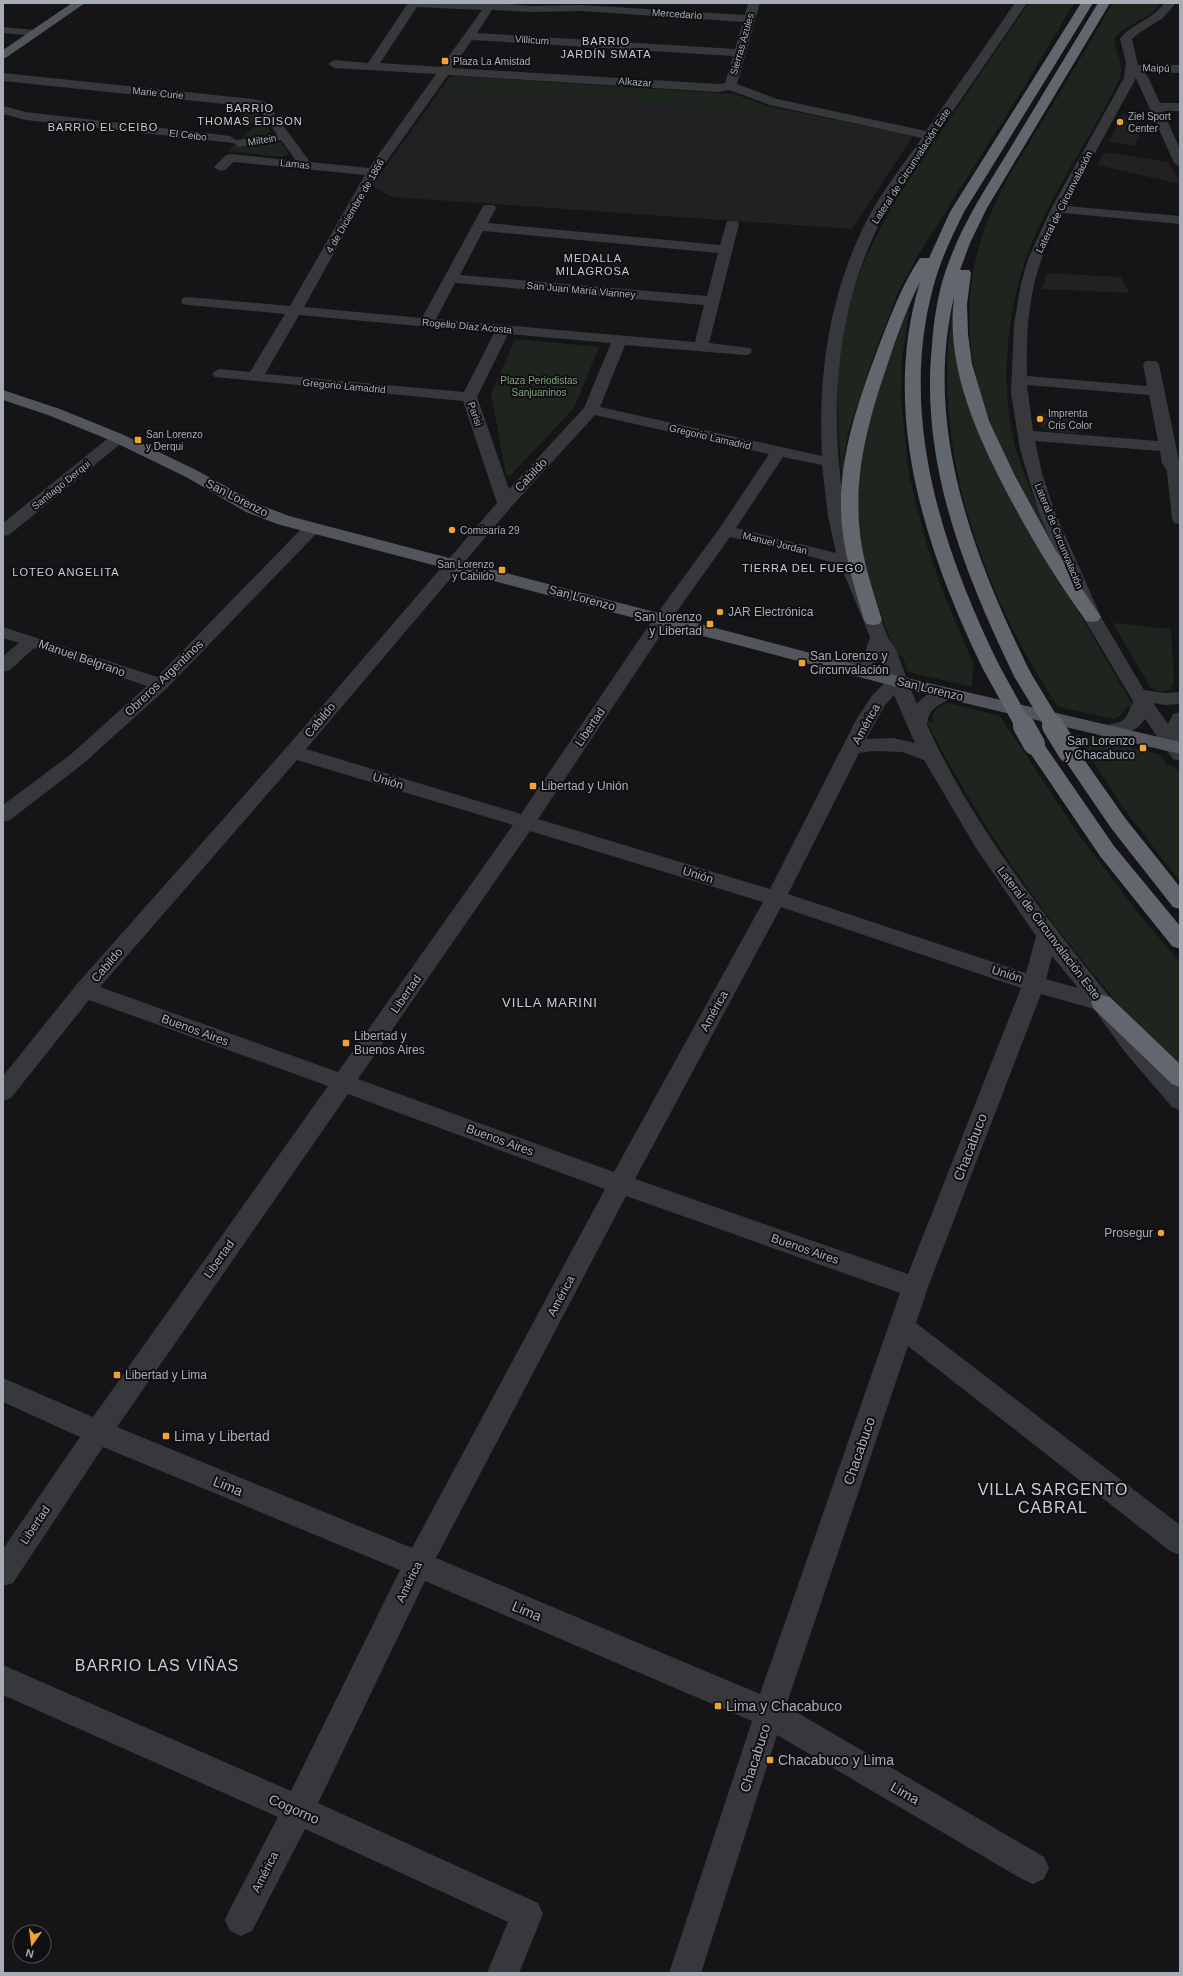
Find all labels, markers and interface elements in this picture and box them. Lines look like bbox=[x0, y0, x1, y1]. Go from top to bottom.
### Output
street label: Mercedario bbox=[652, 7, 703, 21]
street label: Sierras Azules bbox=[728, 12, 756, 76]
street label: Villicum bbox=[515, 33, 549, 47]
district label: BARRIO JARDÍN SMATA bbox=[560, 35, 652, 60]
marker: Plaza La Amistad bbox=[440, 56, 450, 66]
place label: Plaza La Amistad bbox=[453, 56, 530, 67]
street label: Maipú bbox=[1142, 62, 1170, 74]
street label: Alkazar bbox=[618, 75, 653, 89]
street label: Marie Curie bbox=[132, 85, 185, 101]
district label: BARRIO THOMAS EDISON bbox=[197, 102, 303, 127]
street label: Lateral de Circunvalación Este bbox=[869, 106, 953, 226]
place label: Ziel Sport Center bbox=[1128, 111, 1171, 134]
marker: Ziel Sport Center bbox=[1115, 117, 1125, 127]
district label: BARRIO EL CEIBO bbox=[48, 121, 158, 133]
street label: El Ceibo bbox=[169, 127, 208, 143]
street label: Miltein bbox=[247, 132, 277, 148]
street label: Lateral de Circunvalación bbox=[1033, 149, 1095, 255]
street label: Lamas bbox=[279, 157, 311, 171]
street label: 4 de Diciembre de 1866 bbox=[324, 157, 387, 255]
district label: MEDALLA MILAGROSA bbox=[556, 252, 630, 277]
street label: San Juan María Vianney bbox=[526, 280, 636, 300]
street label: Rogelio Díaz Acosta bbox=[422, 317, 513, 335]
park label: Plaza Periodistas Sanjuaninos bbox=[500, 375, 578, 398]
street label: Gregorio Lamadrid bbox=[302, 377, 386, 395]
street label: Parisi bbox=[466, 400, 484, 428]
place label: Imprenta Cris Color bbox=[1048, 408, 1093, 431]
marker: Imprenta Cris Color bbox=[1035, 414, 1045, 424]
street label: Gregorio Lamadrid bbox=[668, 422, 752, 452]
place label: San Lorenzo y Derqui bbox=[146, 429, 203, 452]
marker: San Lorenzo y Derqui bbox=[133, 435, 143, 445]
street label: Cabildo bbox=[512, 455, 550, 495]
street label: Santiago Derqui bbox=[30, 458, 92, 512]
street label: San Lorenzo bbox=[204, 476, 271, 520]
street label: Lateral de Circunvalación bbox=[1033, 482, 1085, 590]
marker: Comisaría 29 bbox=[447, 525, 457, 535]
place label: Comisaría 29 bbox=[460, 525, 520, 536]
street label: Manuel Jordan bbox=[742, 530, 808, 556]
place label: San Lorenzo y Cabildo bbox=[437, 559, 494, 582]
district label: TIERRA DEL FUEGO bbox=[742, 562, 864, 574]
marker: San Lorenzo y Cabildo bbox=[497, 565, 507, 575]
district label: LOTEO ANGELITA bbox=[12, 566, 120, 578]
street label: San Lorenzo bbox=[547, 582, 617, 614]
place label: JAR Electrónica bbox=[728, 605, 814, 619]
marker: JAR Electrónica bbox=[715, 607, 725, 617]
place label: San Lorenzo y Libertad bbox=[634, 610, 702, 638]
marker: San Lorenzo y Libertad bbox=[705, 619, 715, 629]
street label: Manuel Belgrano bbox=[37, 637, 127, 679]
street label: Obreros Argentinos bbox=[122, 637, 206, 719]
place label: San Lorenzo y Circunvalación bbox=[810, 649, 889, 677]
marker: San Lorenzo y Circunvalación bbox=[797, 658, 807, 668]
street label: San Lorenzo bbox=[895, 674, 965, 704]
street label: Cabildo bbox=[302, 700, 339, 740]
street label: América bbox=[849, 701, 883, 747]
street label: Libertad bbox=[572, 705, 608, 749]
place label: San Lorenzo y Chacabuco bbox=[1065, 734, 1135, 762]
marker: San Lorenzo y Chacabuco bbox=[1138, 743, 1148, 753]
street label: Unión bbox=[371, 770, 405, 792]
place label: Libertad y Unión bbox=[541, 779, 628, 793]
marker: Libertad y Unión bbox=[528, 781, 538, 791]
street label: Unión bbox=[681, 864, 715, 886]
street label: Lateral de Circunvalación Este bbox=[994, 864, 1104, 1002]
street label: Cabildo bbox=[88, 945, 126, 985]
street label: Unión bbox=[990, 962, 1024, 986]
street label: Libertad bbox=[388, 972, 424, 1016]
street label: América bbox=[697, 988, 731, 1034]
district label: VILLA MARINI bbox=[502, 995, 598, 1010]
street label: Buenos Aires bbox=[159, 1011, 231, 1049]
place label: Libertad y Buenos Aires bbox=[354, 1029, 425, 1057]
marker: Libertad y Buenos Aires bbox=[341, 1038, 351, 1048]
street label: Chacabuco bbox=[950, 1111, 990, 1183]
street label: Buenos Aires bbox=[464, 1121, 536, 1159]
place label: Prosegur bbox=[1104, 1226, 1153, 1240]
marker: Prosegur bbox=[1156, 1228, 1166, 1238]
street label: Buenos Aires bbox=[769, 1231, 841, 1267]
street label: Libertad bbox=[201, 1237, 237, 1281]
street label: América bbox=[544, 1273, 578, 1319]
place label: Libertad y Lima bbox=[125, 1368, 207, 1382]
marker: Libertad y Lima bbox=[112, 1370, 122, 1380]
street label: Chacabuco bbox=[840, 1415, 878, 1487]
place label: Lima y Libertad bbox=[174, 1428, 270, 1444]
marker: Lima y Libertad bbox=[161, 1431, 171, 1441]
street label: Lima bbox=[211, 1473, 245, 1499]
district label: VILLA SARGENTO CABRAL bbox=[978, 1481, 1128, 1516]
street label: Libertad bbox=[17, 1503, 53, 1547]
street label: América bbox=[393, 1559, 425, 1605]
street label: Lima bbox=[510, 1598, 544, 1624]
district label: BARRIO LAS VIÑAS bbox=[75, 1655, 239, 1674]
place label: Lima y Chacabuco bbox=[726, 1698, 842, 1714]
marker: Lima y Chacabuco bbox=[713, 1701, 723, 1711]
street label: Chacabuco bbox=[736, 1722, 774, 1794]
place label: Chacabuco y Lima bbox=[778, 1752, 894, 1768]
marker: Chacabuco y Lima bbox=[765, 1755, 775, 1765]
street label: Lima bbox=[888, 1778, 922, 1808]
street label: Cogorno bbox=[266, 1791, 322, 1827]
street label: América bbox=[249, 1849, 281, 1895]
north arrow bbox=[12, 1924, 52, 1964]
text: N bbox=[24, 1947, 35, 1960]

